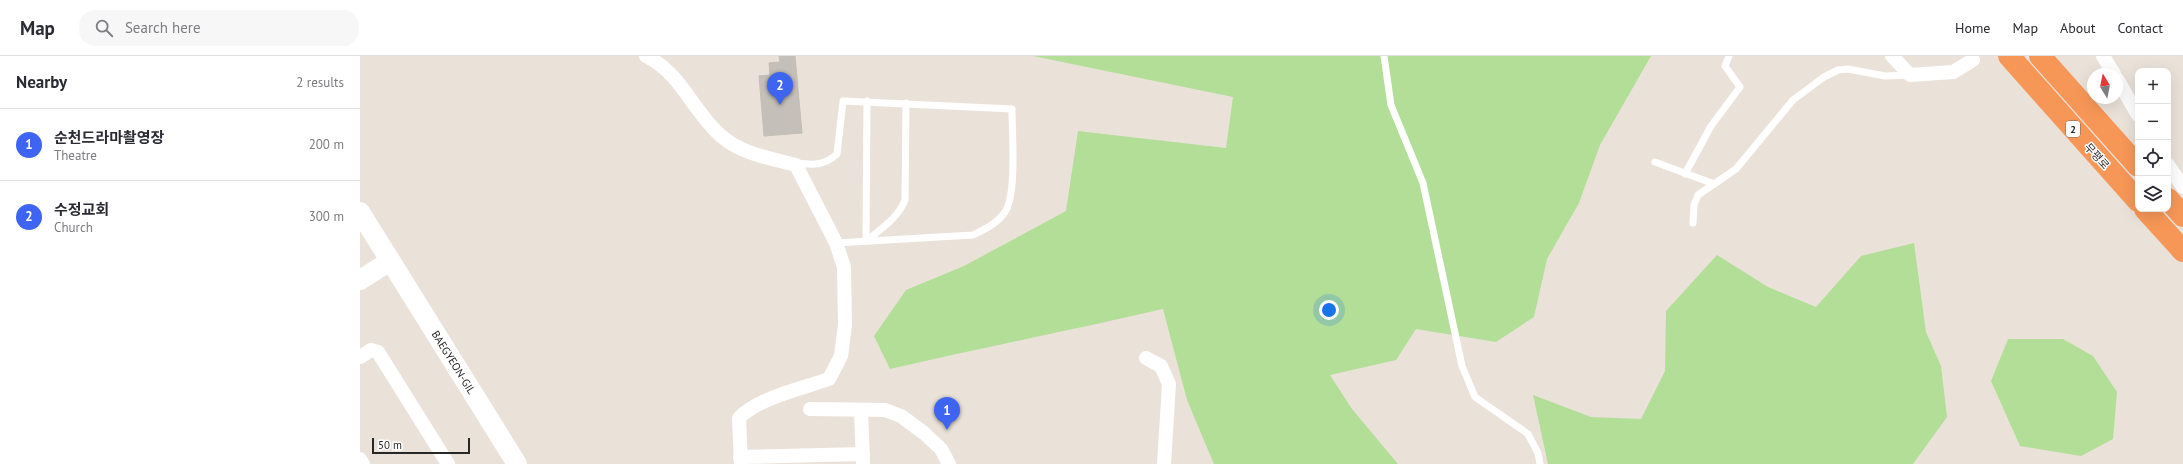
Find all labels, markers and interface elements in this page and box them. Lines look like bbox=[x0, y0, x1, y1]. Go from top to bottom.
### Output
search box bbox=[79, 10, 359, 46]
text: Map bbox=[20, 16, 55, 40]
icon: search bbox=[93, 17, 115, 39]
text: Search here bbox=[125, 18, 201, 37]
text: Home bbox=[1955, 19, 1990, 37]
text: Map bbox=[2012, 19, 2038, 37]
text: About bbox=[2060, 19, 2096, 37]
text: Contact bbox=[2118, 19, 2163, 37]
north arrow bbox=[2087, 68, 2123, 104]
map controls bbox=[2135, 68, 2171, 212]
button: + bbox=[2135, 68, 2171, 104]
text: Nearby bbox=[16, 71, 67, 93]
pin: 2 bbox=[767, 72, 793, 105]
text: 2 results bbox=[296, 74, 344, 91]
button: − bbox=[2135, 104, 2171, 140]
road number: 2 bbox=[2066, 121, 2080, 137]
text: 순천드라마촬영장 bbox=[54, 128, 164, 147]
text: 1 bbox=[25, 136, 33, 153]
text: 200 m bbox=[309, 136, 344, 153]
street label: 무평로 bbox=[2082, 140, 2112, 172]
button: locate bbox=[2135, 140, 2171, 176]
text: Theatre bbox=[54, 147, 97, 164]
button: layers bbox=[2135, 176, 2171, 212]
text: 수정교회 bbox=[54, 200, 109, 219]
text: 2 bbox=[25, 208, 33, 225]
text: 300 m bbox=[309, 208, 344, 225]
text: Church bbox=[54, 219, 93, 236]
your location bbox=[1319, 300, 1339, 320]
street label: BAEGYEON-GIL bbox=[429, 328, 479, 397]
pin: 1 bbox=[934, 397, 960, 430]
scale bar bbox=[372, 436, 470, 455]
text: 50 m bbox=[378, 438, 402, 452]

